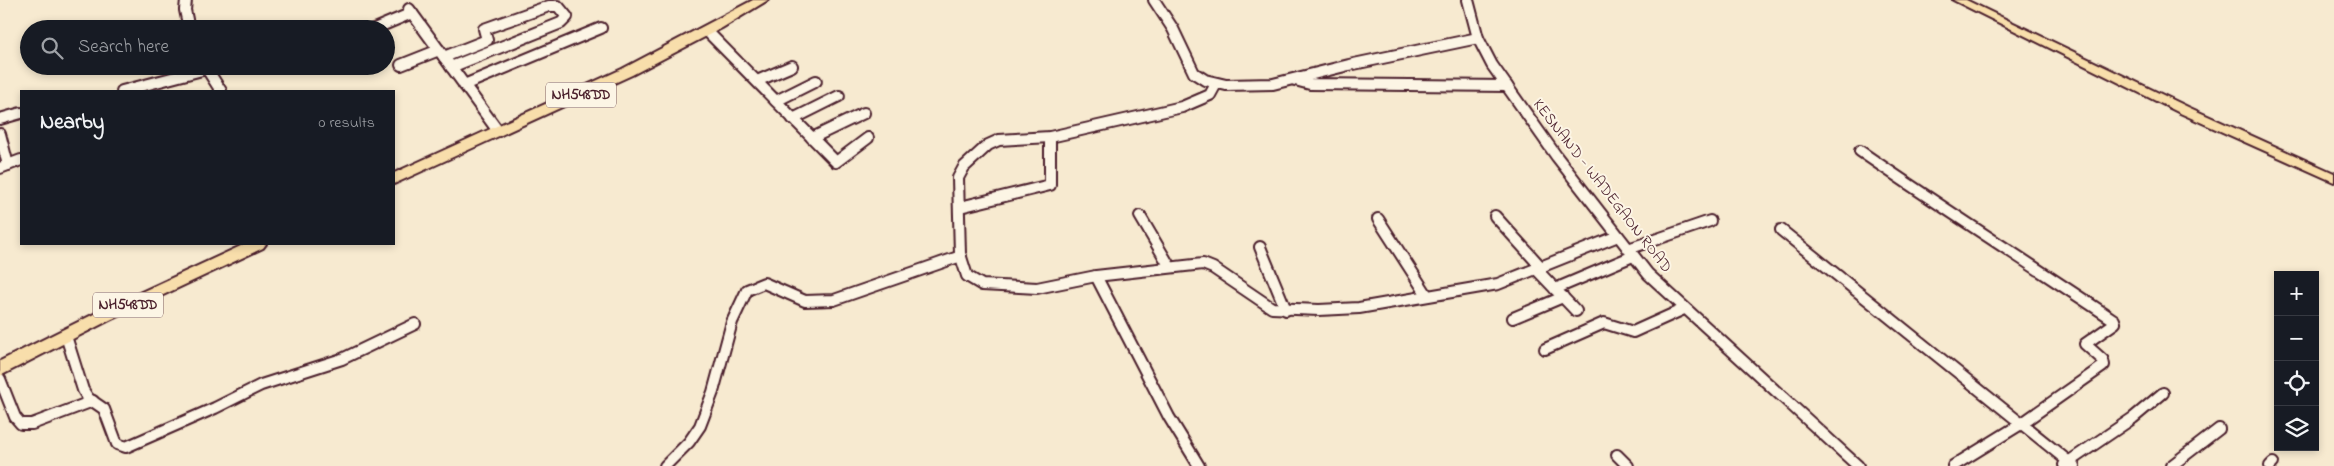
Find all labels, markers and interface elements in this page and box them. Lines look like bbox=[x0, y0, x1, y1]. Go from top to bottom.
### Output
search box bbox=[20, 20, 395, 75]
icon: search bbox=[38, 34, 66, 62]
text: Search here bbox=[78, 34, 169, 61]
road number: NH548DD bbox=[546, 82, 616, 108]
street label: KESNAND - WADEGAON ROAD bbox=[1526, 94, 1678, 278]
text: Nearby bbox=[40, 108, 104, 138]
text: 0 results bbox=[319, 111, 375, 135]
map controls bbox=[2274, 271, 2319, 451]
button: + bbox=[2274, 271, 2319, 316]
road number: NH548DD bbox=[93, 292, 163, 318]
button: − bbox=[2274, 316, 2319, 361]
button: locate bbox=[2274, 361, 2319, 406]
button: layers bbox=[2274, 406, 2319, 451]

